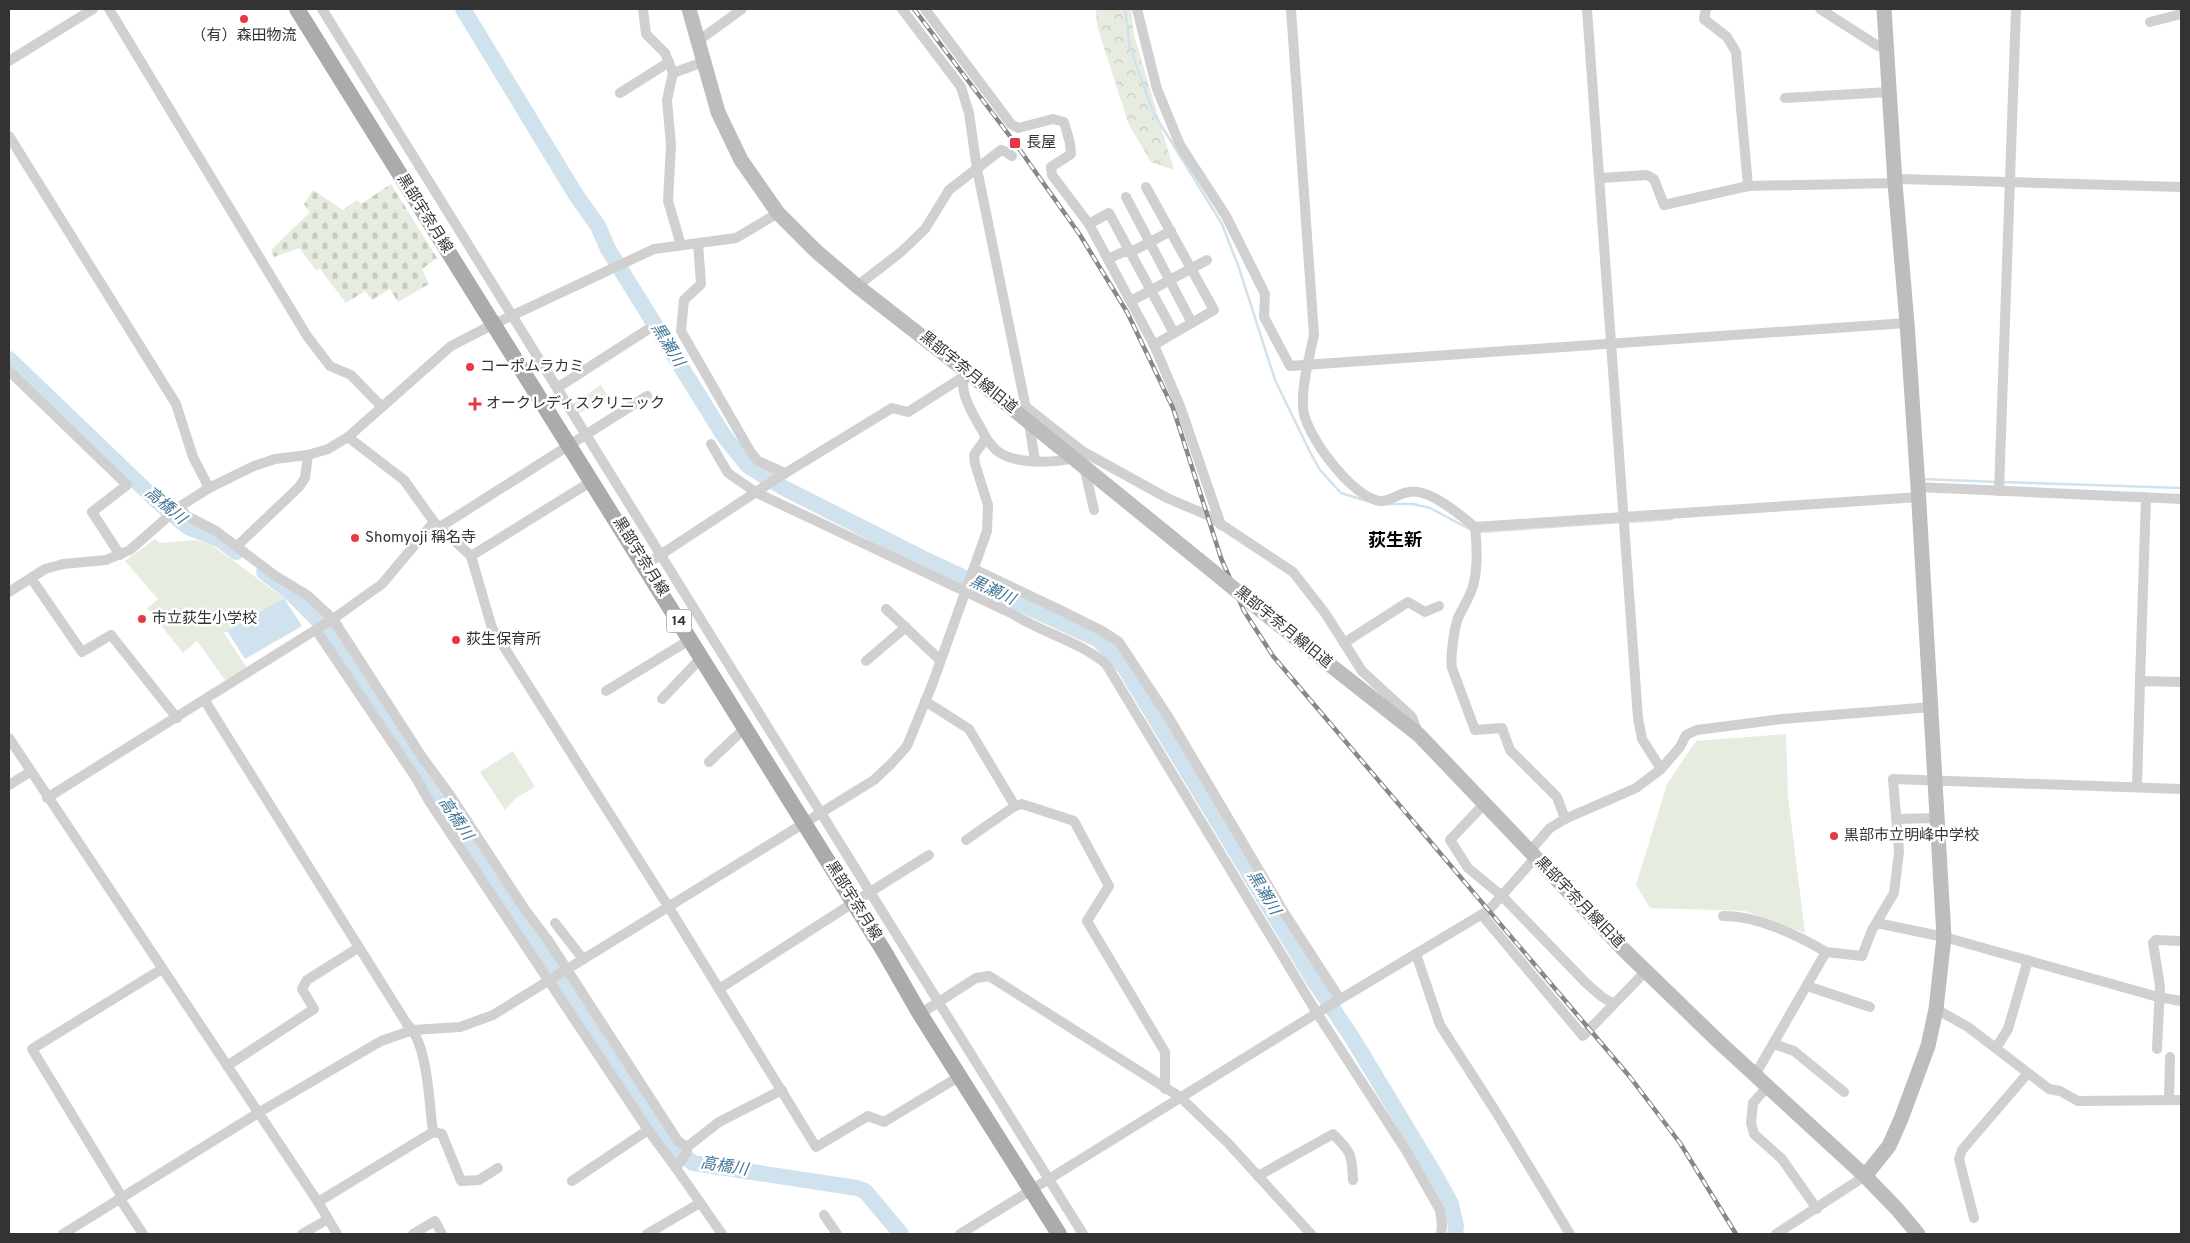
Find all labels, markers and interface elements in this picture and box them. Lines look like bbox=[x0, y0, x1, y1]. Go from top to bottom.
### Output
marker: （有）森田物流 bbox=[238, 13, 250, 25]
place label: （有）森田物流 bbox=[191, 27, 297, 46]
place label: 長屋 bbox=[1026, 134, 1056, 153]
marker: 長屋 bbox=[1008, 136, 1022, 150]
street label: 黒部宇奈月線 bbox=[392, 171, 456, 257]
water label: 黒瀬川 bbox=[646, 319, 689, 372]
street label: 黒部宇奈月線旧道 bbox=[915, 328, 1021, 418]
place label: コーポムラカミ bbox=[480, 358, 584, 377]
marker: コーポムラカミ bbox=[464, 361, 476, 373]
place label: オークレディスクリニック bbox=[486, 395, 665, 414]
marker: オークレディスクリニック bbox=[468, 397, 482, 411]
water label: 高橋川 bbox=[140, 483, 191, 530]
street label: 黒部宇奈月線 bbox=[608, 514, 672, 600]
place label: Shomyoji 稱名寺 bbox=[365, 529, 476, 548]
district label: 荻生新 bbox=[1368, 530, 1422, 553]
marker: Shomyoji 稱名寺 bbox=[349, 532, 361, 544]
water label: 黒瀬川 bbox=[966, 572, 1020, 611]
street label: 黒部宇奈月線旧道 bbox=[1230, 583, 1336, 673]
place label: 市立荻生小学校 bbox=[152, 610, 257, 629]
road number: 14 bbox=[666, 610, 692, 632]
marker: 市立荻生小学校 bbox=[136, 613, 148, 625]
place label: 荻生保育所 bbox=[466, 631, 541, 650]
marker: 荻生保育所 bbox=[450, 634, 462, 646]
water label: 高橋川 bbox=[433, 794, 478, 846]
place label: 黒部市立明峰中学校 bbox=[1844, 826, 1979, 846]
marker: 黒部市立明峰中学校 bbox=[1828, 830, 1840, 842]
street label: 黒部宇奈月線旧道 bbox=[1530, 853, 1628, 953]
street label: 黒部宇奈月線 bbox=[821, 858, 885, 944]
water label: 黒瀬川 bbox=[1242, 867, 1285, 920]
water label: 高橋川 bbox=[699, 1153, 751, 1181]

